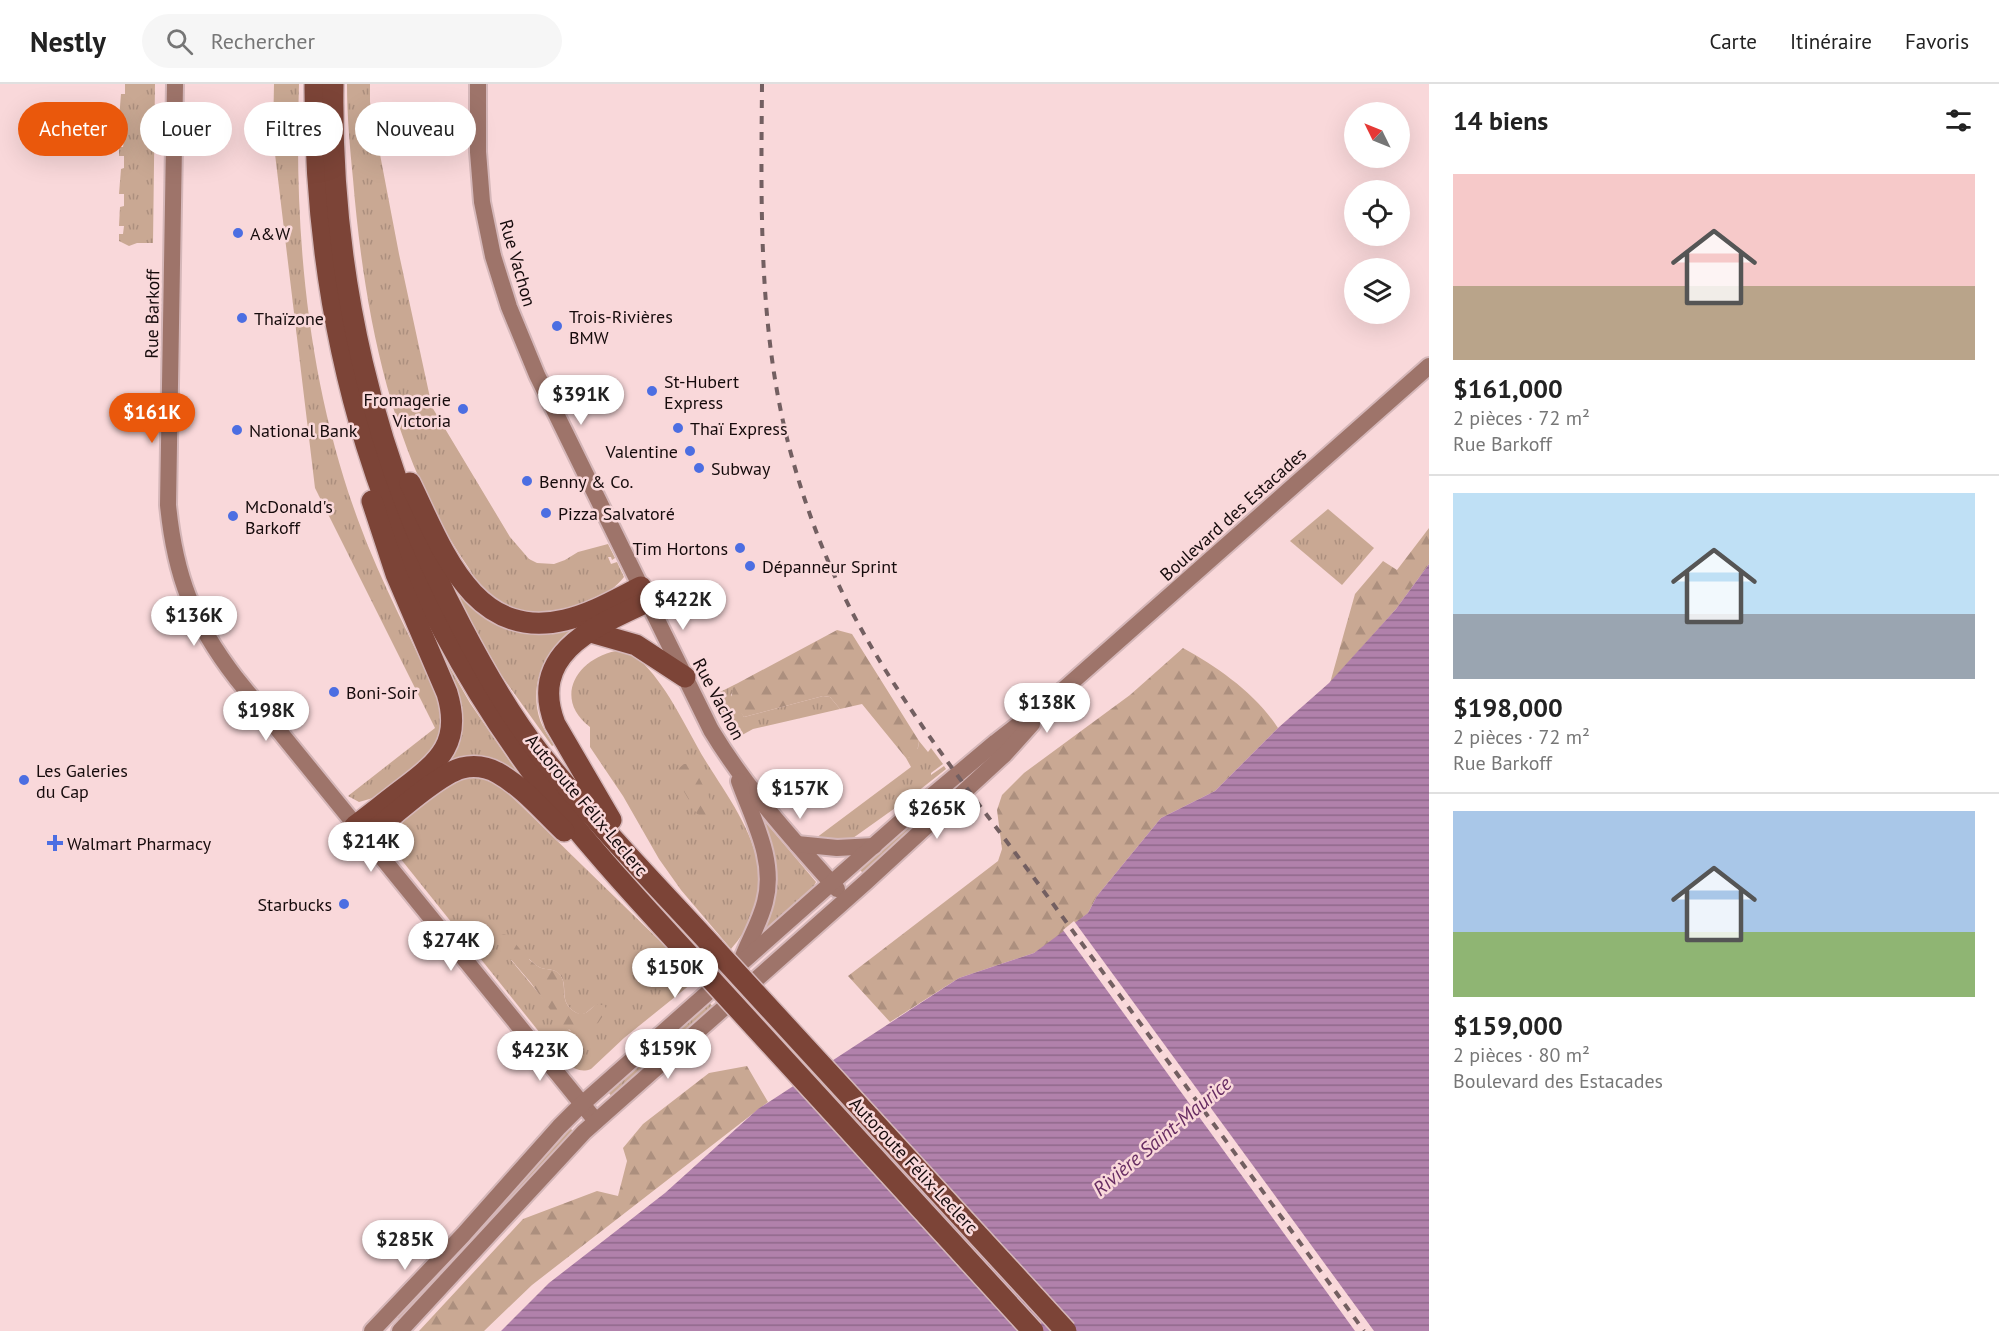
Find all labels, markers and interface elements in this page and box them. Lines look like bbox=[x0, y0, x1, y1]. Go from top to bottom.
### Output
search box bbox=[142, 14, 562, 68]
text: Nestly bbox=[30, 23, 106, 60]
icon: search bbox=[163, 25, 196, 58]
text: Rechercher bbox=[211, 27, 315, 55]
text: Carte bbox=[1710, 28, 1757, 55]
text: Itinéraire bbox=[1790, 28, 1872, 55]
text: Favoris bbox=[1905, 28, 1969, 55]
chip: Acheter bbox=[18, 102, 128, 156]
chip: Louer bbox=[140, 102, 232, 156]
chip: Filtres bbox=[244, 102, 343, 156]
chip: Nouveau bbox=[355, 102, 476, 156]
north arrow bbox=[1344, 102, 1410, 168]
map controls bbox=[1344, 102, 1410, 324]
text: 14 biens bbox=[1453, 104, 1548, 137]
icon: filters bbox=[1942, 104, 1975, 137]
button: locate bbox=[1344, 180, 1410, 246]
icon: home bbox=[1660, 213, 1768, 321]
street label: Rue Vachon bbox=[495, 217, 541, 309]
place label: A&W bbox=[250, 222, 290, 245]
marker: A&W bbox=[231, 226, 245, 240]
button: layers bbox=[1344, 258, 1410, 324]
street label: Rue Barkoff bbox=[140, 268, 164, 359]
place label: Trois-Rivières BMW bbox=[569, 305, 673, 349]
place label: Thaïzone bbox=[254, 307, 324, 330]
marker: Thaïzone bbox=[235, 311, 249, 325]
marker: Trois-Rivières BMW bbox=[550, 319, 564, 333]
place label: St-Hubert Express bbox=[664, 370, 739, 414]
text: $161,000 bbox=[1453, 372, 1563, 405]
pin: $391K bbox=[539, 375, 623, 426]
text: $391K bbox=[552, 381, 610, 407]
marker: St-Hubert Express bbox=[645, 384, 659, 398]
place label: Fromagerie Victoria bbox=[363, 388, 451, 432]
pin: $161K bbox=[110, 393, 194, 444]
text: $161K bbox=[123, 399, 181, 425]
marker: Fromagerie Victoria bbox=[456, 402, 470, 416]
text: 2 pièces · 72 m² bbox=[1453, 405, 1590, 431]
place label: Thaï Express bbox=[690, 417, 787, 440]
place label: National Bank bbox=[249, 419, 358, 442]
marker: Thaï Express bbox=[671, 421, 685, 435]
marker: National Bank bbox=[230, 423, 244, 437]
text: Rue Barkoff bbox=[1453, 431, 1552, 457]
place label: Valentine bbox=[605, 440, 678, 463]
street label: Boulevard des Estacades bbox=[1155, 442, 1311, 586]
marker: Valentine bbox=[683, 444, 697, 458]
place label: Subway bbox=[711, 457, 771, 480]
marker: Subway bbox=[692, 461, 706, 475]
place label: Benny & Co. bbox=[539, 470, 633, 493]
marker: Benny & Co. bbox=[520, 474, 534, 488]
place label: McDonald's Barkoff bbox=[245, 495, 333, 539]
place label: Pizza Salvatoré bbox=[558, 502, 675, 525]
marker: Pizza Salvatoré bbox=[539, 506, 553, 520]
marker: McDonald's Barkoff bbox=[226, 509, 240, 523]
icon: home bbox=[1660, 532, 1768, 640]
place label: Tim Hortons bbox=[632, 537, 728, 560]
marker: Tim Hortons bbox=[733, 541, 747, 555]
place label: Dépanneur Sprint bbox=[762, 555, 897, 578]
marker: Dépanneur Sprint bbox=[743, 559, 757, 573]
pin: $422K bbox=[641, 580, 725, 631]
text: $422K bbox=[654, 586, 712, 612]
pin: $136K bbox=[152, 596, 236, 647]
text: $136K bbox=[165, 602, 223, 628]
street label: Rue Vachon bbox=[688, 654, 750, 744]
place label: Boni-Soir bbox=[346, 681, 417, 704]
pin: $138K bbox=[1005, 683, 1089, 734]
marker: Boni-Soir bbox=[327, 685, 341, 699]
text: $138K bbox=[1018, 689, 1076, 715]
pin: $198K bbox=[224, 691, 308, 742]
text: $198,000 bbox=[1453, 691, 1563, 724]
text: $198K bbox=[237, 697, 295, 723]
text: 2 pièces · 72 m² bbox=[1453, 724, 1590, 750]
street label: Autoroute Félix-Leclerc bbox=[521, 729, 653, 881]
text: Rue Barkoff bbox=[1453, 750, 1552, 776]
place label: Les Galeries du Cap bbox=[36, 759, 128, 803]
pin: $157K bbox=[758, 769, 842, 820]
marker: Les Galeries du Cap bbox=[17, 773, 31, 787]
text: $157K bbox=[771, 775, 829, 801]
pin: $265K bbox=[895, 789, 979, 840]
text: $265K bbox=[908, 795, 966, 821]
pin: $214K bbox=[329, 822, 413, 873]
text: $214K bbox=[342, 828, 400, 854]
place label: Walmart Pharmacy bbox=[67, 832, 212, 855]
marker: Walmart Pharmacy bbox=[48, 836, 62, 850]
icon: home bbox=[1660, 850, 1768, 958]
place label: Starbucks bbox=[258, 893, 332, 916]
marker: Starbucks bbox=[337, 897, 351, 911]
pin: $274K bbox=[409, 921, 493, 972]
text: $274K bbox=[422, 927, 480, 953]
pin: $150K bbox=[633, 948, 717, 999]
text: $150K bbox=[646, 954, 704, 980]
text: $159,000 bbox=[1453, 1009, 1563, 1042]
pin: $159K bbox=[626, 1029, 710, 1080]
pin: $423K bbox=[498, 1031, 582, 1082]
text: $159K bbox=[639, 1035, 697, 1061]
text: $423K bbox=[511, 1037, 569, 1063]
text: 2 pièces · 80 m² bbox=[1453, 1042, 1590, 1068]
text: Boulevard des Estacades bbox=[1453, 1068, 1663, 1094]
water label: Rivière Saint-Maurice bbox=[1087, 1070, 1237, 1202]
street label: Autoroute Félix-Leclerc bbox=[845, 1092, 983, 1238]
pin: $285K bbox=[363, 1220, 447, 1271]
text: $285K bbox=[376, 1226, 434, 1252]

